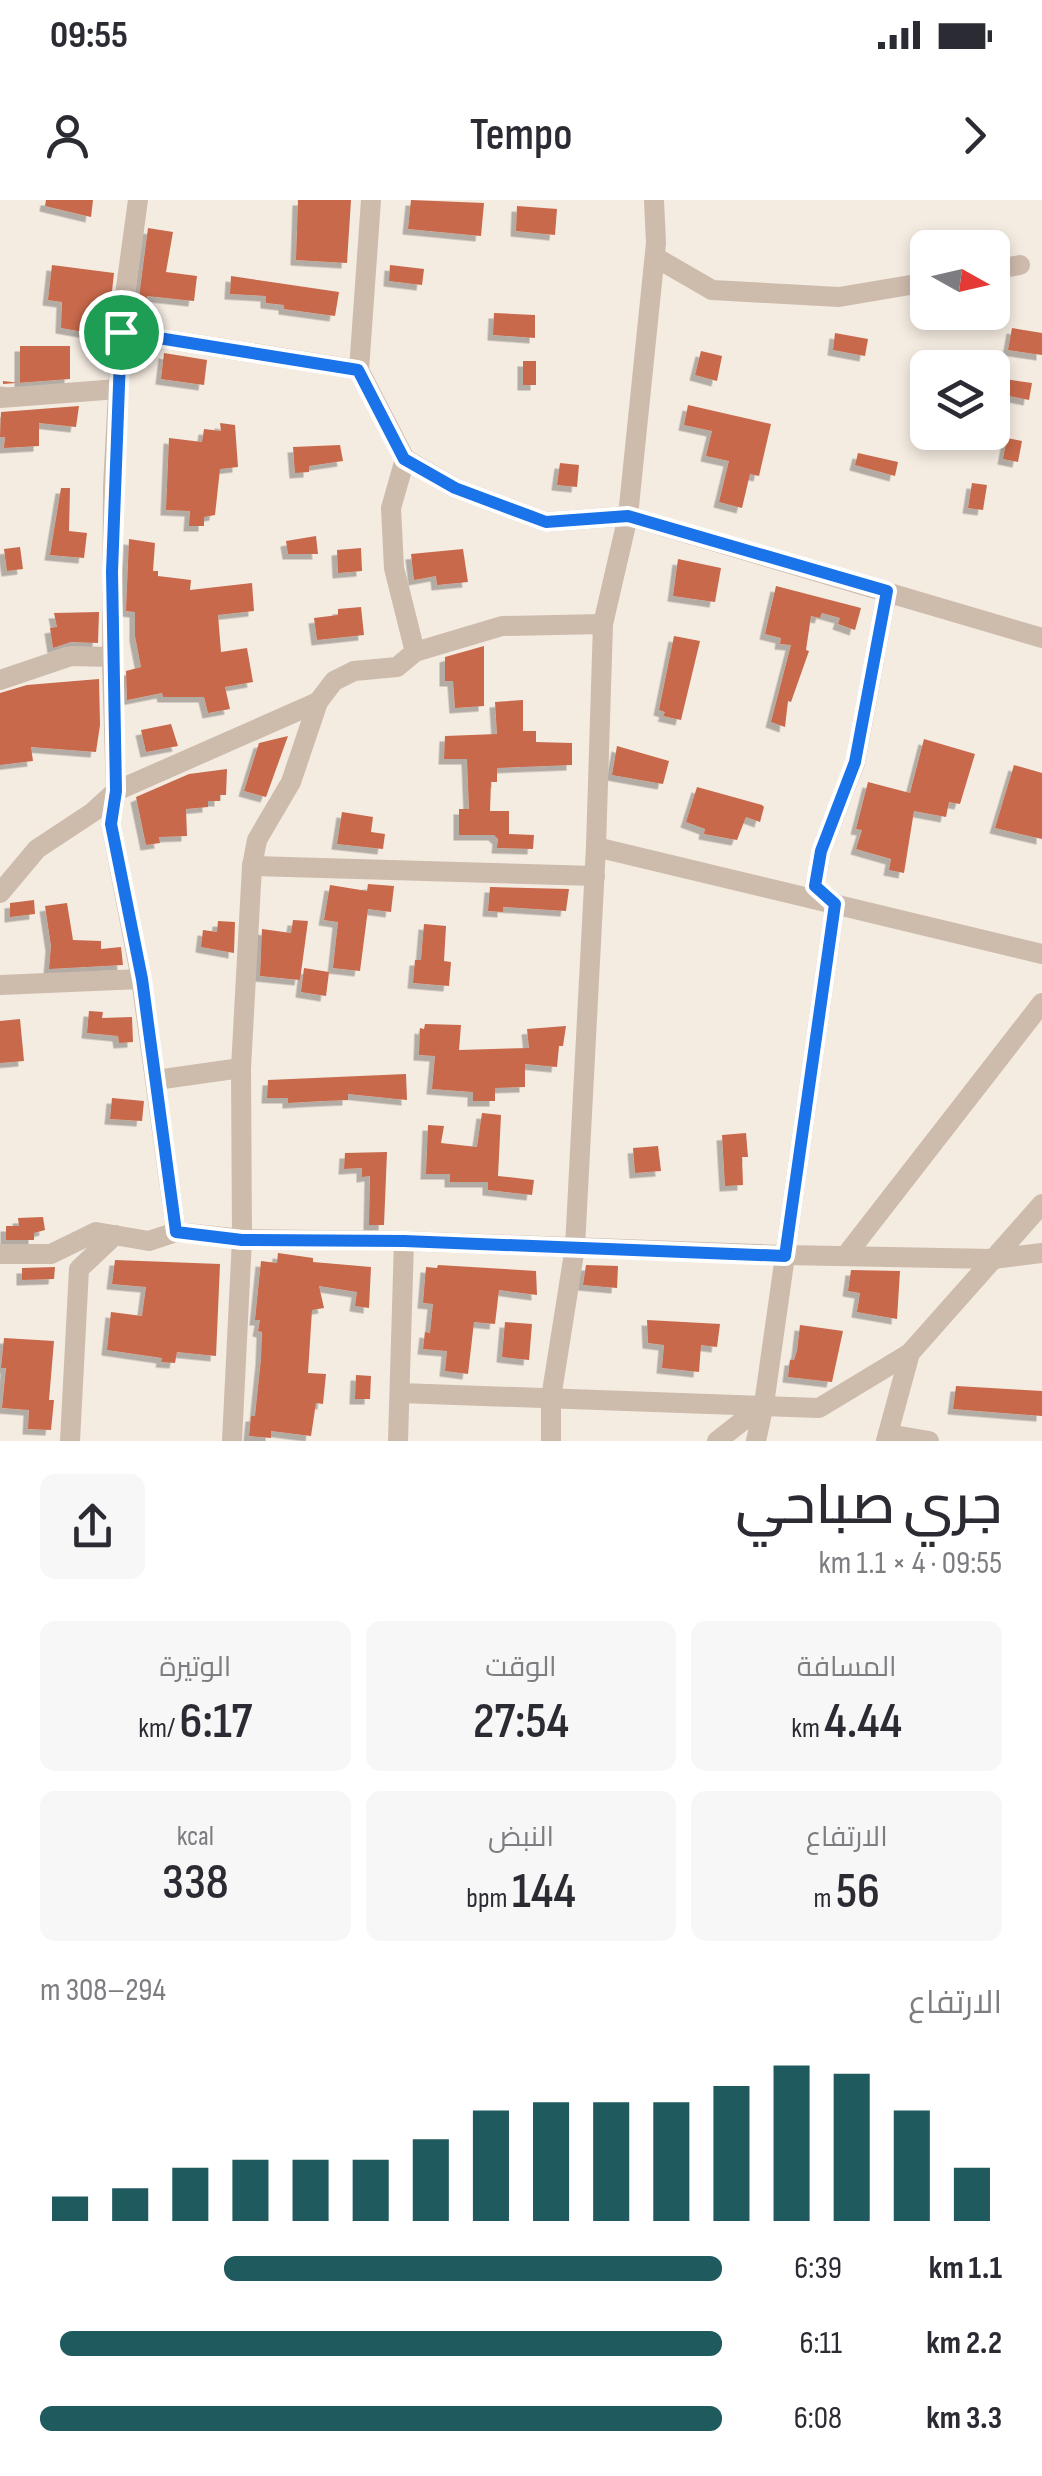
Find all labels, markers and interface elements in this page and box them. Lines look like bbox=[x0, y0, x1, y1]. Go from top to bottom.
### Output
text: 09:55 bbox=[50, 13, 128, 58]
icon: person bbox=[40, 108, 95, 163]
text: Tempo bbox=[470, 108, 572, 163]
icon: forward bbox=[947, 108, 1002, 163]
north arrow bbox=[910, 230, 1010, 330]
map controls bbox=[910, 230, 1010, 450]
pin bbox=[79, 290, 164, 375]
icon: arrive bbox=[94, 305, 149, 360]
button: layers bbox=[910, 350, 1010, 450]
text: جري صباحي bbox=[735, 1473, 1002, 1540]
button: share bbox=[40, 1474, 145, 1579]
text: 09:55 · 4 × 1.1 km bbox=[819, 1544, 1002, 1583]
text: الوتيرة bbox=[159, 1651, 231, 1684]
text: الوقت bbox=[485, 1651, 557, 1684]
text: المسافة bbox=[797, 1651, 897, 1684]
text: 6:17 bbox=[180, 1692, 252, 1752]
text: 27:54 bbox=[473, 1692, 569, 1752]
text: 4.44 bbox=[824, 1692, 902, 1752]
text: /km bbox=[138, 1712, 180, 1745]
text: km bbox=[791, 1712, 824, 1745]
text: kcal bbox=[177, 1820, 214, 1853]
text: النبض bbox=[488, 1821, 554, 1854]
text: الارتفاع bbox=[806, 1821, 888, 1854]
text: 338 bbox=[162, 1853, 229, 1913]
text: 144 bbox=[512, 1862, 576, 1922]
text: 56 bbox=[836, 1862, 880, 1922]
text: bpm bbox=[466, 1882, 512, 1915]
text: m bbox=[813, 1882, 836, 1915]
text: 294–308 m bbox=[40, 1971, 166, 2010]
text: الارتفاع bbox=[908, 1984, 1002, 2023]
text: 6:39 bbox=[794, 2249, 842, 2288]
text: 1.1 km bbox=[929, 2249, 1002, 2288]
text: 6:11 bbox=[800, 2324, 842, 2363]
text: 2.2 km bbox=[926, 2324, 1002, 2363]
text: 6:08 bbox=[794, 2399, 842, 2438]
text: 3.3 km bbox=[926, 2399, 1002, 2438]

